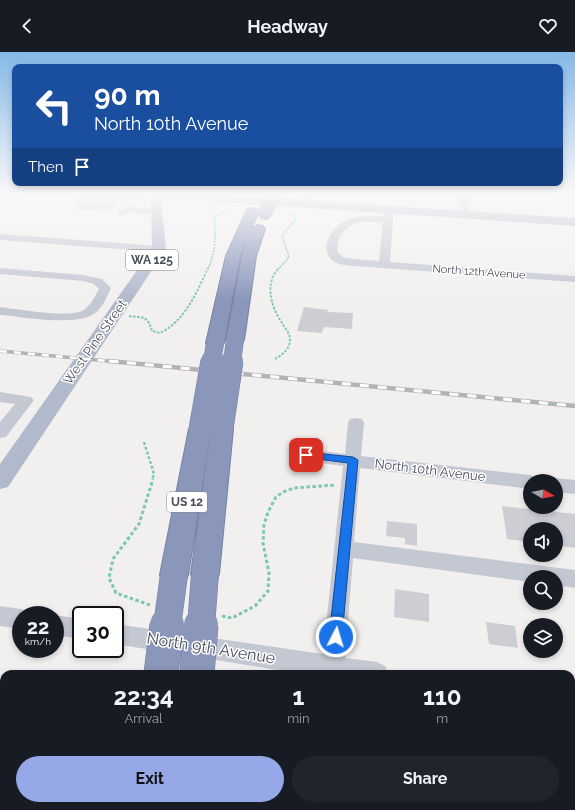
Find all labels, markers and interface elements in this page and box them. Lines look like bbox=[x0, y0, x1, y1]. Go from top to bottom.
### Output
icon: back bbox=[16, 15, 38, 37]
icon: heart bbox=[537, 15, 559, 37]
text: Headway bbox=[247, 16, 328, 37]
text: 90 m bbox=[94, 79, 160, 112]
icon: left bbox=[28, 80, 80, 132]
text: North 10th Avenue bbox=[94, 113, 248, 134]
icon: arrive bbox=[71, 156, 93, 178]
text: Then bbox=[28, 158, 63, 176]
road number: WA 125 bbox=[126, 250, 178, 270]
street label: North 12th Avenue bbox=[432, 262, 527, 282]
street label: West Pine Street bbox=[60, 296, 130, 387]
pin bbox=[289, 438, 323, 472]
icon: arrive bbox=[295, 444, 317, 466]
street label: North 10th Avenue bbox=[374, 456, 487, 484]
north arrow bbox=[523, 474, 563, 514]
map controls bbox=[523, 474, 563, 658]
road number: US 12 bbox=[167, 492, 207, 512]
button: sound bbox=[523, 522, 563, 562]
button: search bbox=[523, 570, 563, 610]
speed limit sign: 30 bbox=[72, 606, 124, 658]
text: 22 bbox=[27, 615, 49, 639]
position arrow bbox=[315, 616, 357, 658]
button: layers bbox=[523, 618, 563, 658]
street label: North 9th Avenue bbox=[145, 628, 277, 668]
text: km/h bbox=[25, 636, 51, 647]
text: 22:34 bbox=[114, 682, 174, 711]
text: 1 bbox=[292, 682, 304, 711]
text: 110 bbox=[423, 682, 461, 711]
text: Arrival bbox=[125, 711, 163, 726]
text: min bbox=[287, 711, 310, 726]
text: m bbox=[436, 711, 448, 726]
button: Exit bbox=[16, 756, 284, 802]
button: Share bbox=[292, 756, 559, 802]

